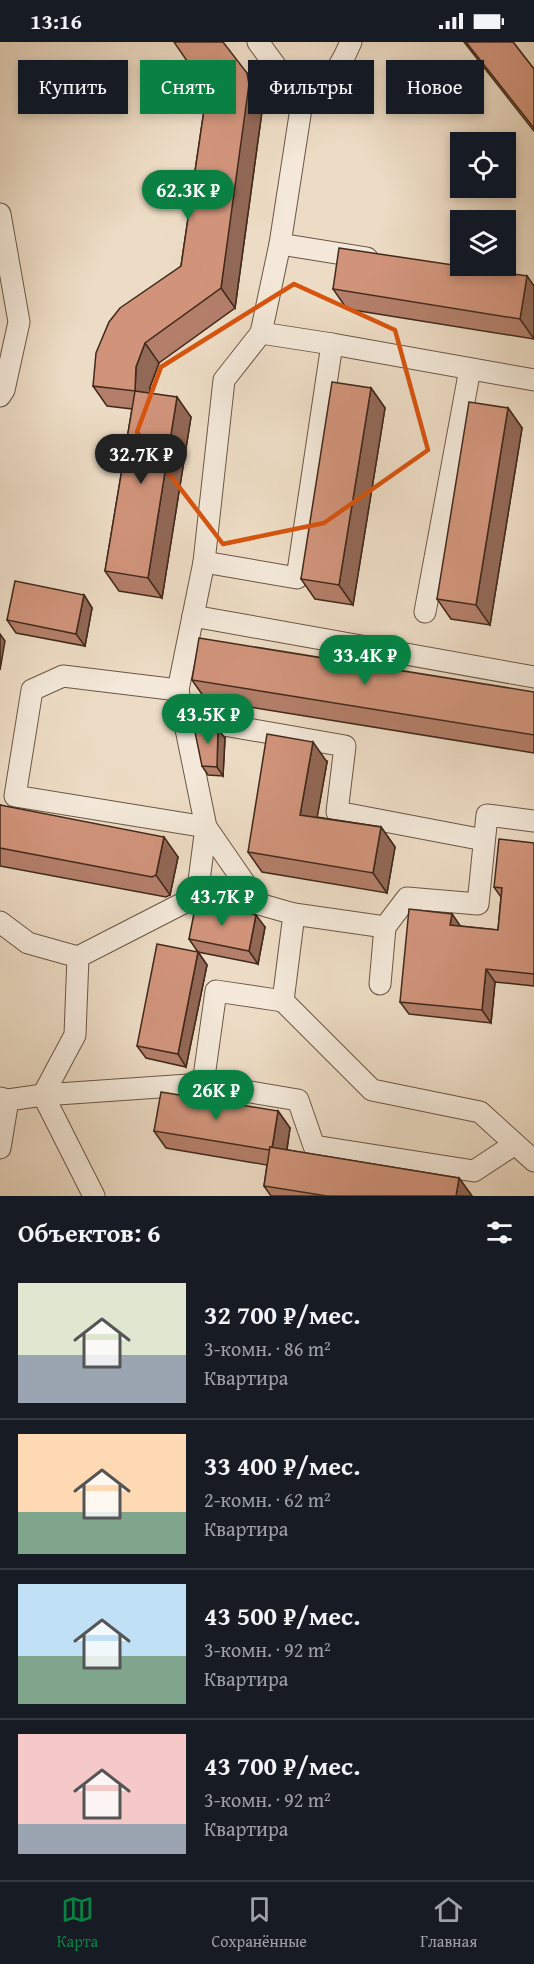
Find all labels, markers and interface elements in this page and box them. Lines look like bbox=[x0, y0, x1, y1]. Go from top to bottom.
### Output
text: 13:16 bbox=[30, 5, 82, 37]
chip: Купить bbox=[18, 60, 128, 114]
chip: Снять bbox=[140, 60, 236, 114]
chip: Фильтры bbox=[248, 60, 374, 114]
chip: Новое bbox=[386, 60, 484, 114]
map controls bbox=[450, 132, 516, 276]
button: locate bbox=[450, 132, 516, 198]
pin: 62.3K ₽ bbox=[133, 170, 243, 221]
text: 62.3K ₽ bbox=[156, 175, 220, 204]
button: layers bbox=[450, 210, 516, 276]
pin: 32.7K ₽ bbox=[86, 434, 196, 485]
text: 32.7K ₽ bbox=[109, 439, 173, 468]
pin: 33.4K ₽ bbox=[310, 635, 420, 686]
text: 33.4K ₽ bbox=[333, 640, 397, 669]
pin: 43.5K ₽ bbox=[153, 694, 263, 745]
text: 43.5K ₽ bbox=[176, 699, 240, 728]
pin: 43.7K ₽ bbox=[167, 876, 277, 927]
text: 43.7K ₽ bbox=[190, 881, 254, 910]
pin: 26K ₽ bbox=[174, 1070, 258, 1121]
text: 26K ₽ bbox=[192, 1075, 240, 1104]
text: Объектов: 6 bbox=[18, 1213, 161, 1252]
icon: filters bbox=[483, 1216, 516, 1249]
text: 32 700 ₽/мес. bbox=[204, 1295, 360, 1334]
icon: home bbox=[66, 1307, 138, 1379]
text: 3-комн. · 86 m² bbox=[204, 1334, 331, 1363]
text: Квартира bbox=[204, 1363, 288, 1392]
text: 33 400 ₽/мес. bbox=[204, 1446, 360, 1485]
icon: home bbox=[66, 1458, 138, 1530]
text: 2-комн. · 62 m² bbox=[204, 1485, 331, 1514]
text: Квартира bbox=[204, 1514, 288, 1543]
text: 43 500 ₽/мес. bbox=[204, 1596, 360, 1635]
icon: home bbox=[66, 1608, 138, 1680]
text: 3-комн. · 92 m² bbox=[204, 1635, 331, 1664]
text: Квартира bbox=[204, 1664, 288, 1693]
text: 43 700 ₽/мес. bbox=[204, 1746, 360, 1785]
icon: home bbox=[66, 1758, 138, 1830]
text: 3-комн. · 92 m² bbox=[204, 1785, 331, 1814]
text: Квартира bbox=[204, 1814, 288, 1843]
tab: Карта bbox=[57, 1893, 98, 1953]
tab: Сохранённые bbox=[212, 1893, 307, 1953]
tab: Главная bbox=[420, 1893, 477, 1953]

